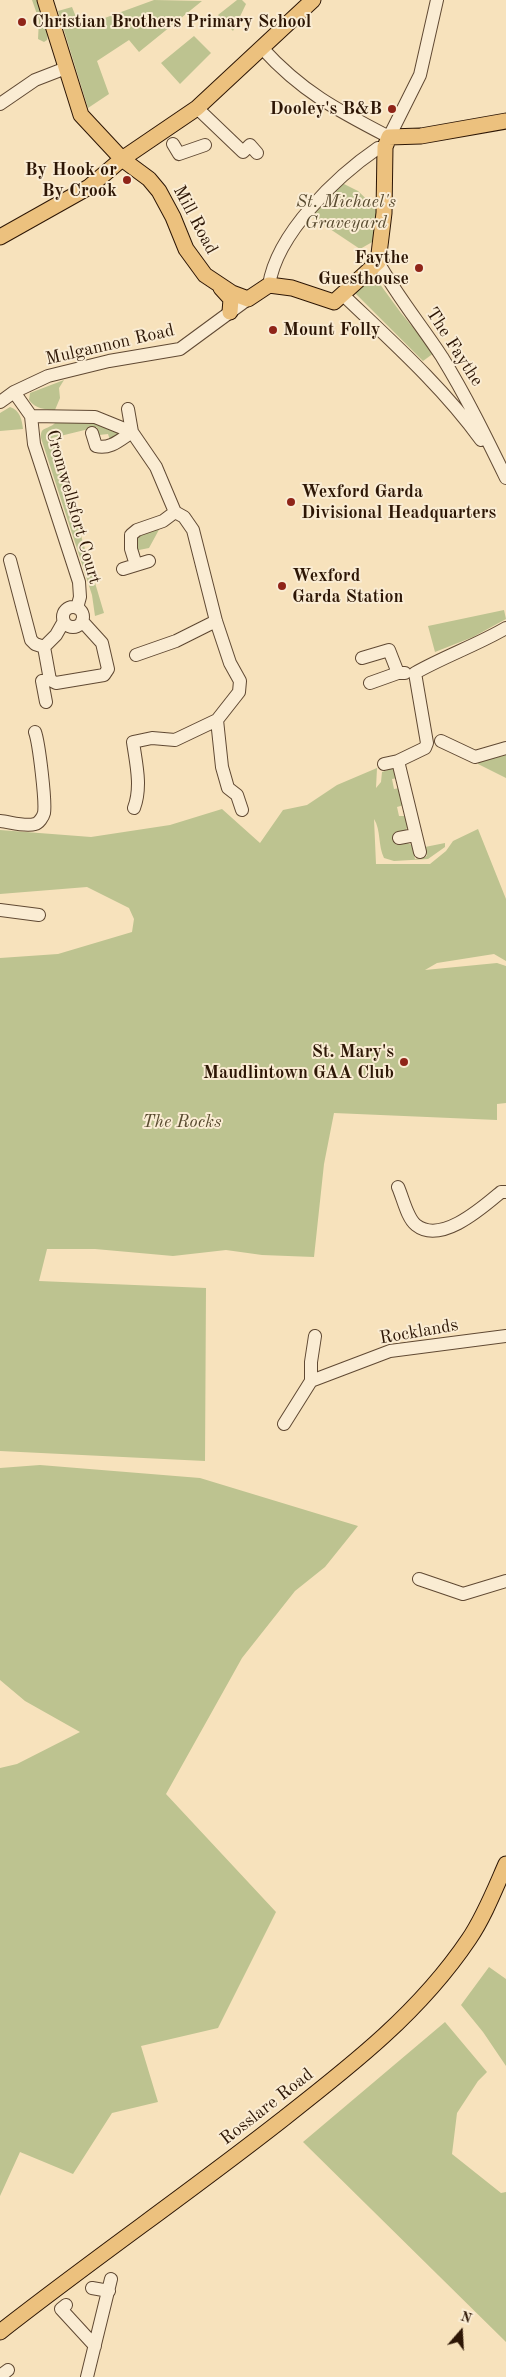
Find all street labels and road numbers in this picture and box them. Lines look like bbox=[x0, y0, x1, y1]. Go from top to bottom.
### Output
street label: Mill Road bbox=[168, 182, 222, 258]
street label: The Faythe bbox=[421, 304, 487, 390]
street label: Mulgannon Road bbox=[44, 320, 176, 370]
street label: Cromwellsfort Court bbox=[41, 427, 105, 587]
street label: Rocklands bbox=[378, 1314, 460, 1350]
street label: Rosslare Road bbox=[216, 2064, 318, 2150]

